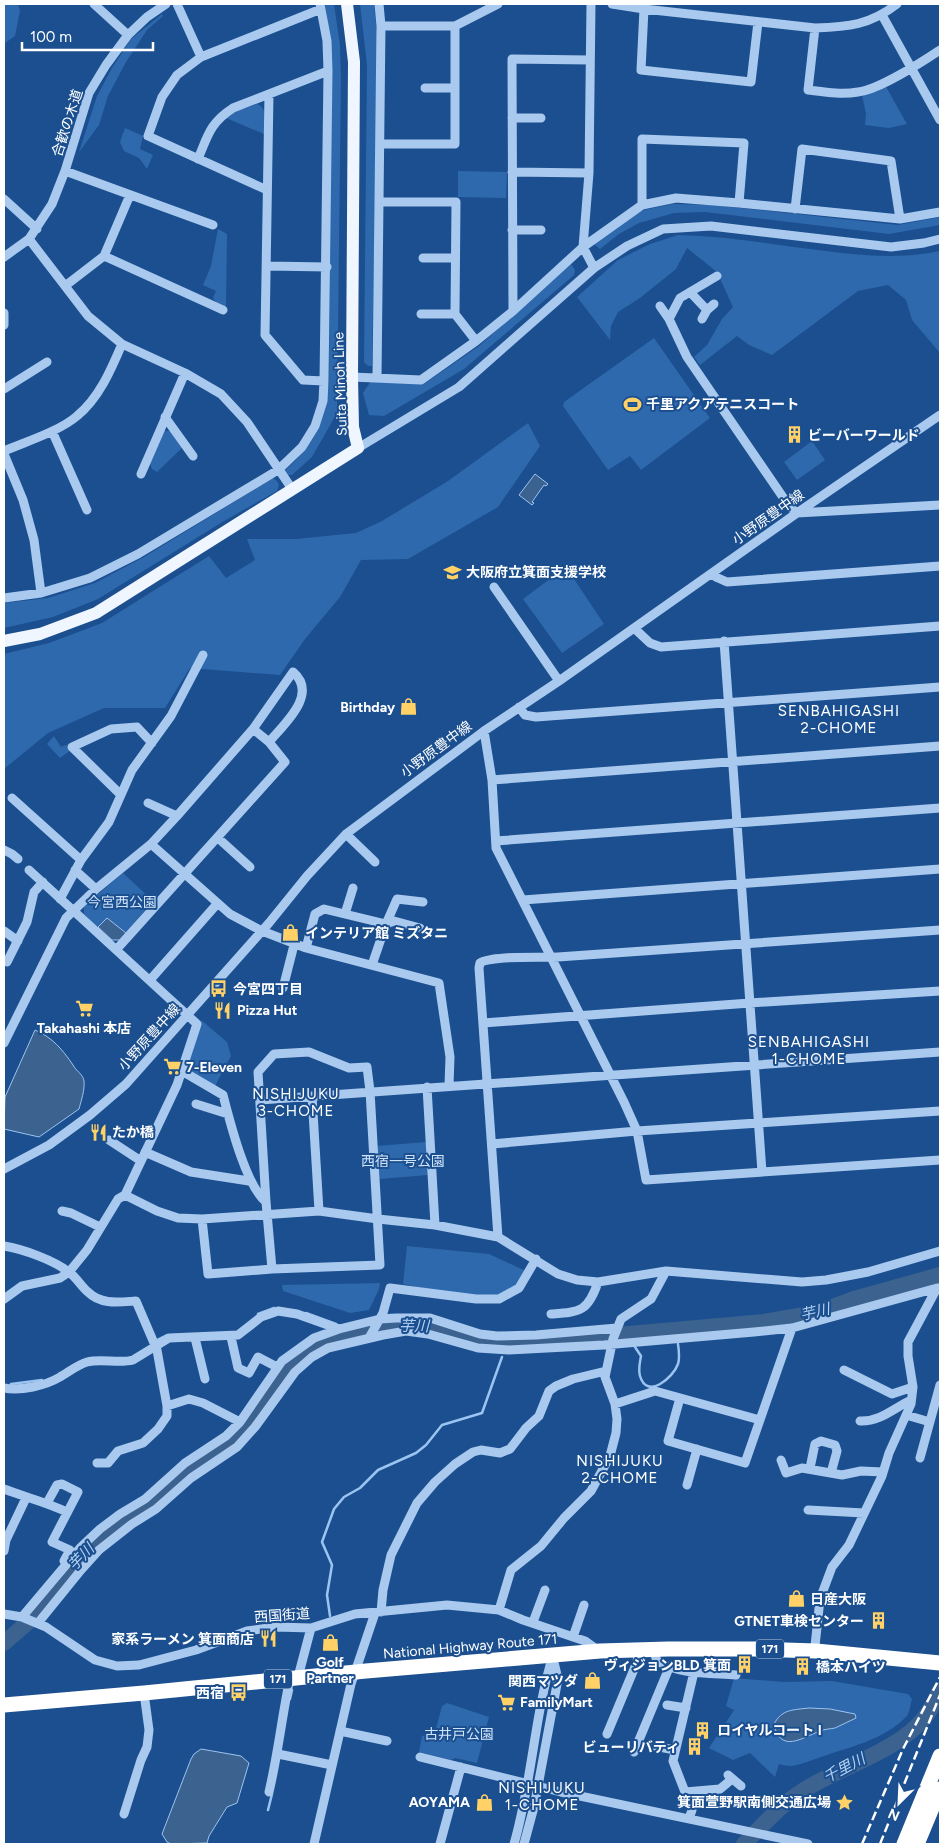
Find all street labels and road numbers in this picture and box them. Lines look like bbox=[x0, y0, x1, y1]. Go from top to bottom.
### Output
street label: 合歓の木道 bbox=[49, 87, 86, 159]
street label: Suita Minoh Line bbox=[330, 331, 351, 436]
street label: 小野原豊中線 bbox=[729, 486, 808, 548]
street label: 小野原豊中線 bbox=[397, 718, 475, 781]
street label: 小野原豊中線 bbox=[115, 1000, 184, 1074]
street label: 西国街道 bbox=[254, 1605, 311, 1626]
street label: National Highway Route 171 bbox=[382, 1630, 558, 1663]
road number: 171 bbox=[756, 1640, 784, 1658]
road number: 171 bbox=[264, 1670, 292, 1688]

